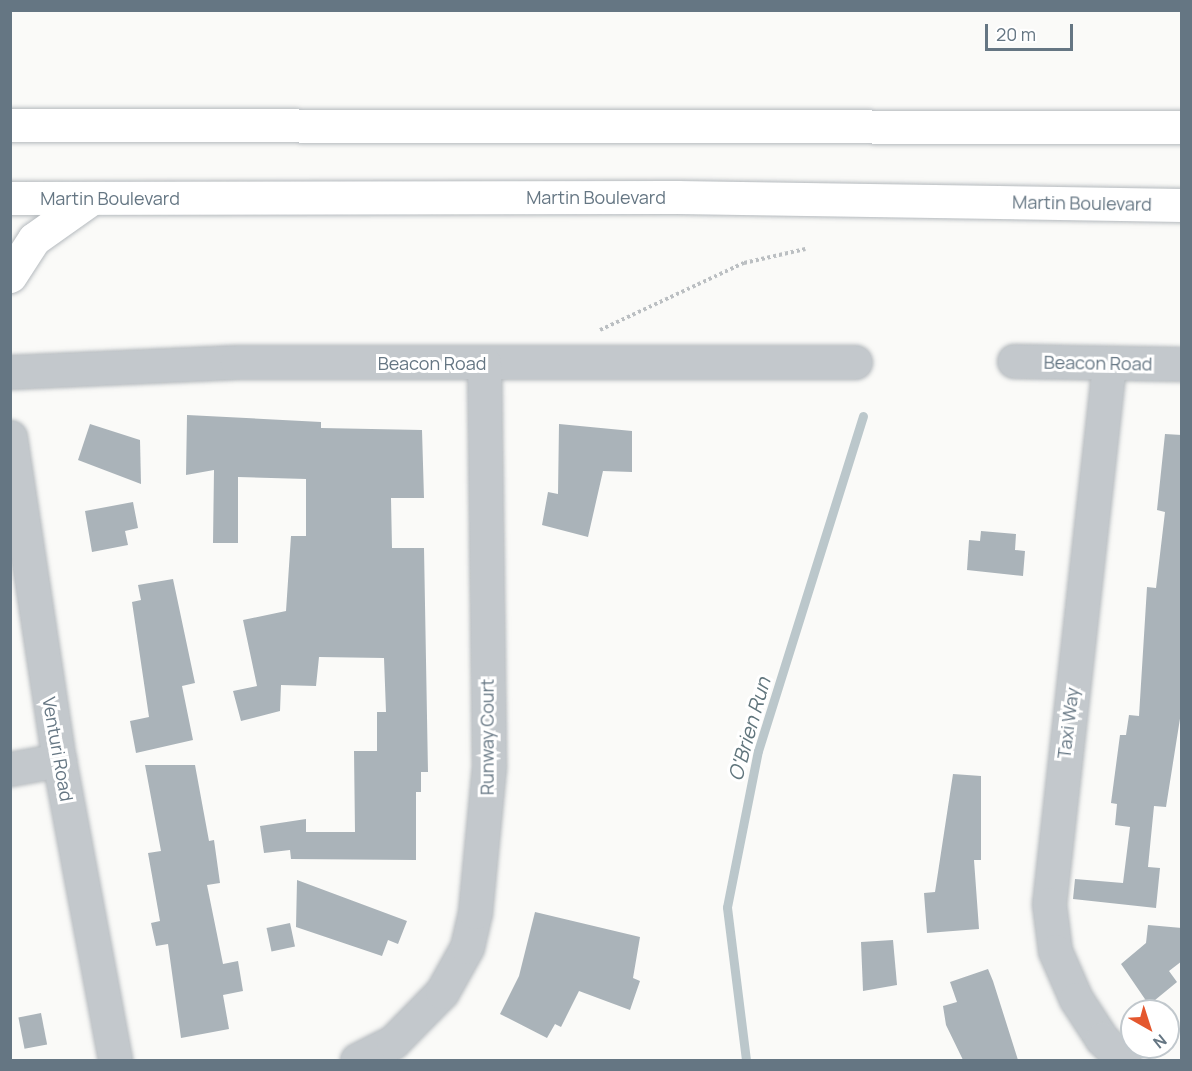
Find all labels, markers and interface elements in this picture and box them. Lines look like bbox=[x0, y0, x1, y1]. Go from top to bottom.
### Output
scale bar bbox=[988, 12, 1076, 50]
text: 20 m bbox=[996, 22, 1036, 46]
street label: Martin Boulevard bbox=[526, 186, 666, 208]
street label: Martin Boulevard bbox=[40, 187, 180, 209]
street label: Martin Boulevard bbox=[1012, 191, 1152, 215]
street label: Beacon Road bbox=[1043, 351, 1153, 375]
street label: Beacon Road bbox=[378, 352, 486, 374]
water label: O'Brien Run bbox=[723, 674, 775, 784]
street label: Runway Court bbox=[476, 679, 498, 795]
street label: Taxi Way bbox=[1053, 686, 1083, 760]
street label: Venturi Road bbox=[38, 695, 78, 803]
north arrow bbox=[1120, 999, 1180, 1059]
text: N bbox=[1149, 1029, 1171, 1054]

